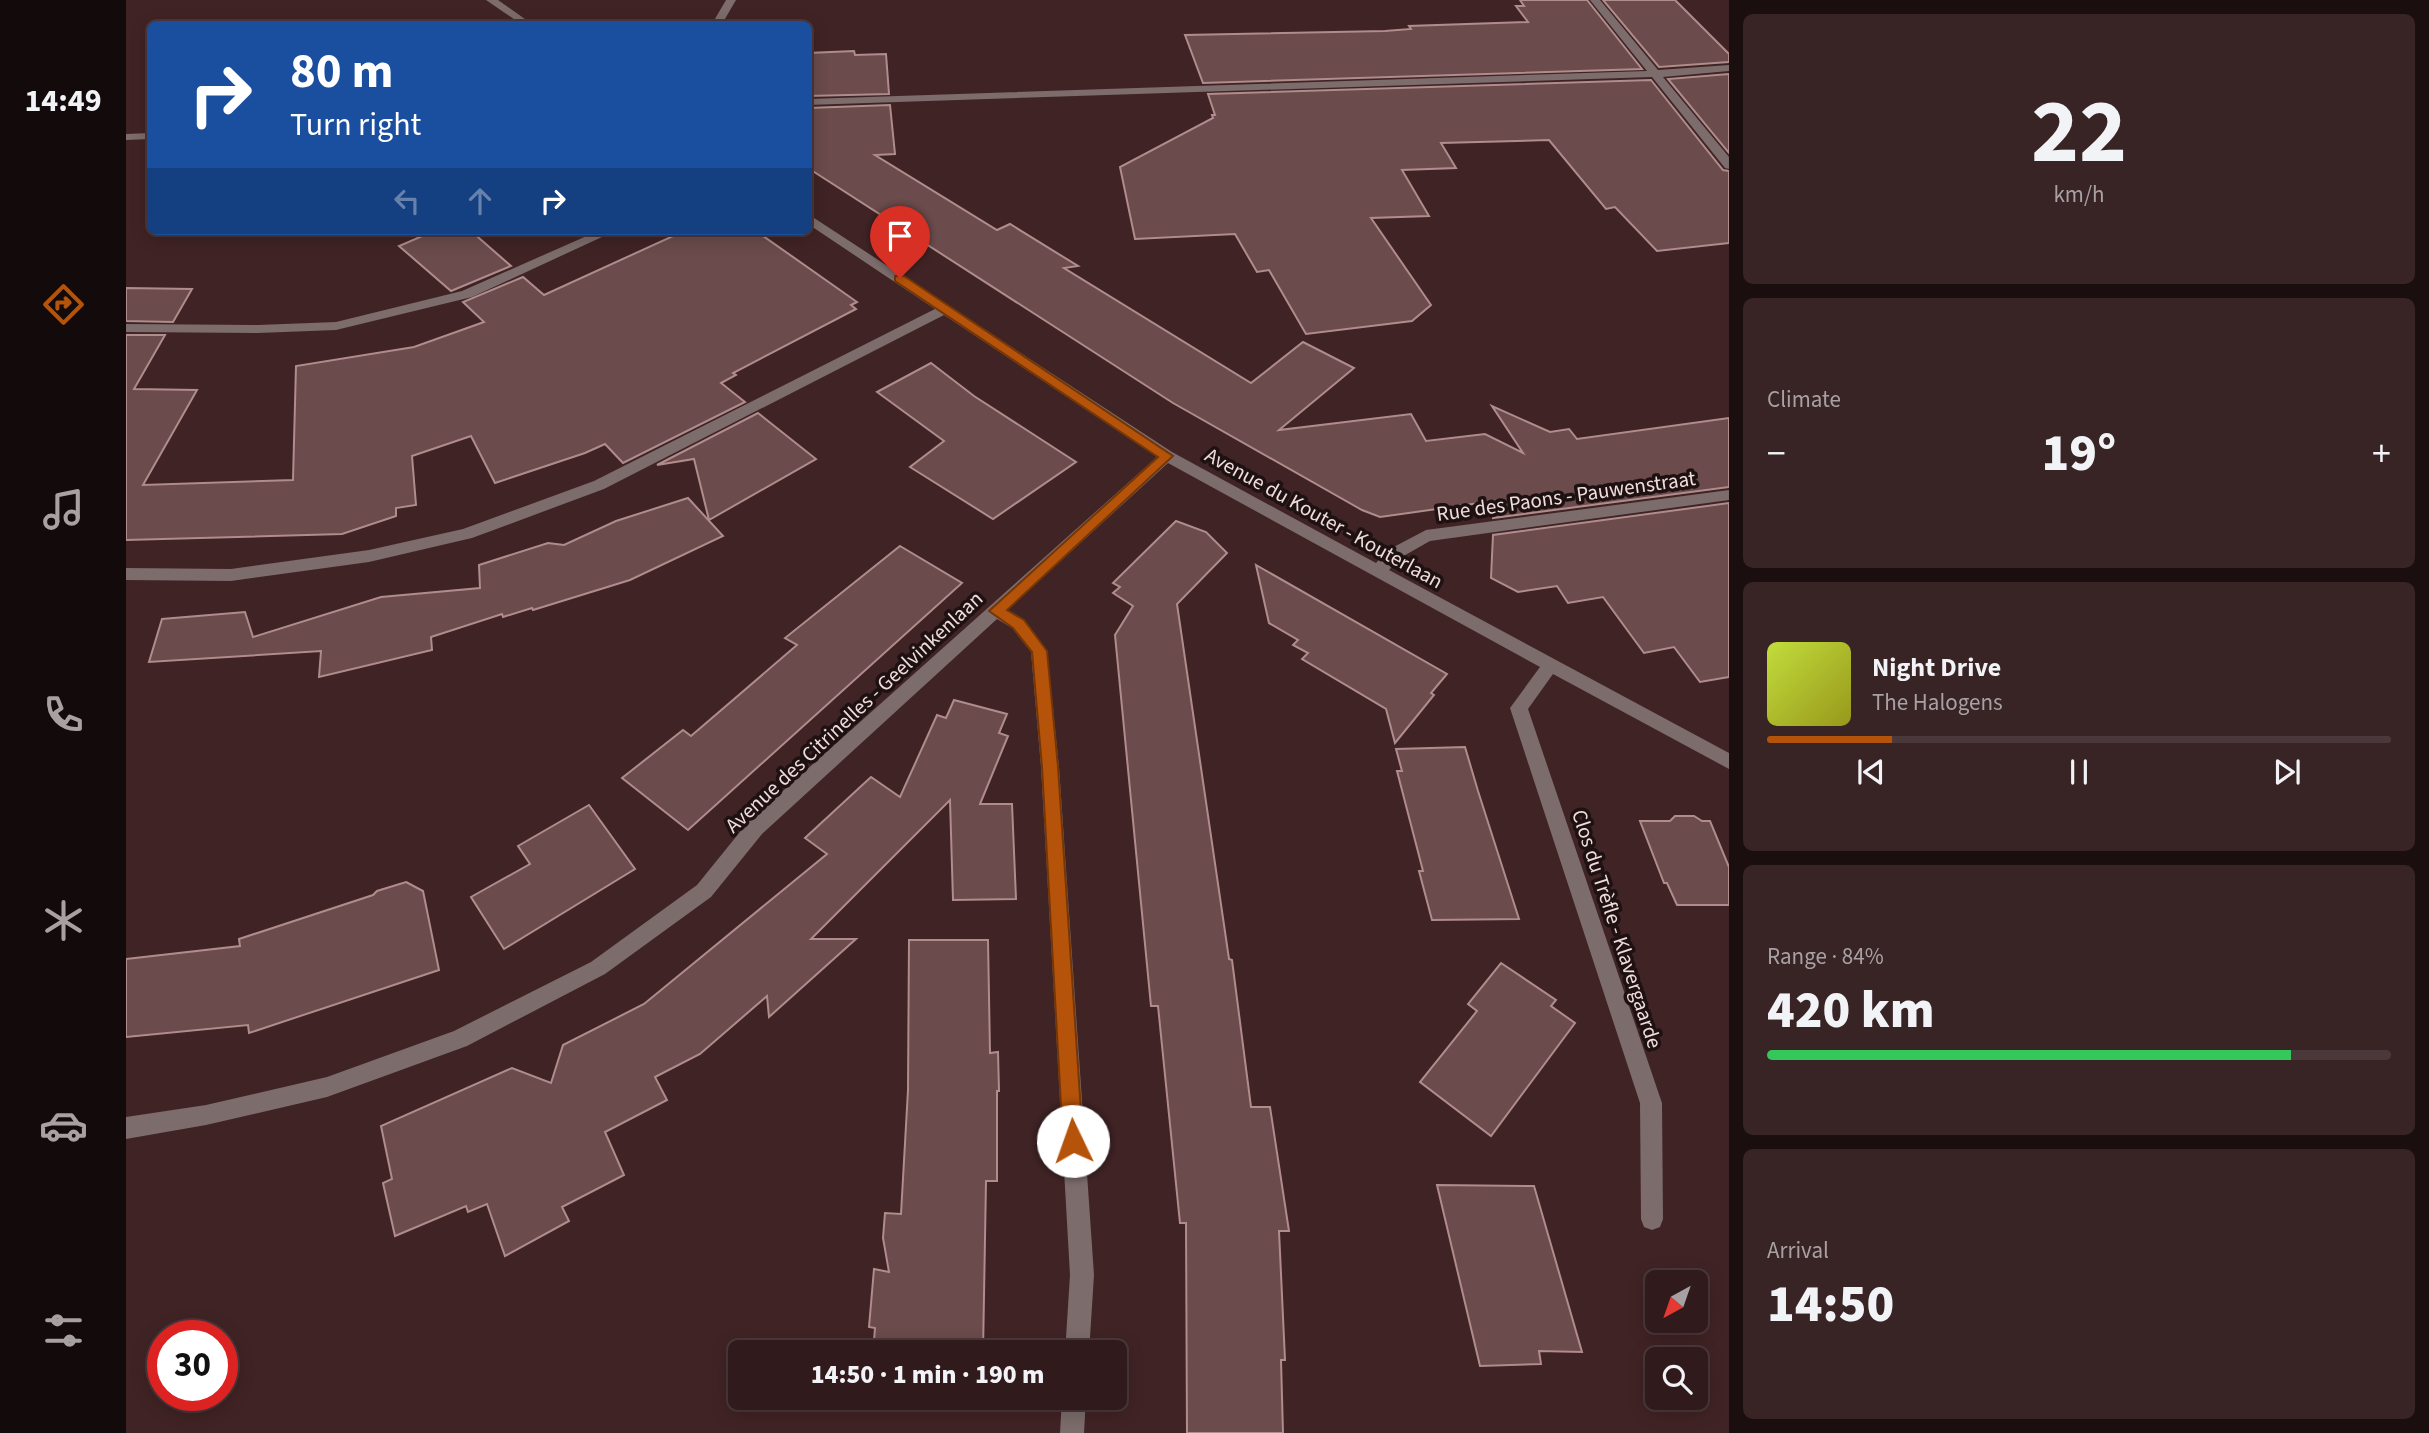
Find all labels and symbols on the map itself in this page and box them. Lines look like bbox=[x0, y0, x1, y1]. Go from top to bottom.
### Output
pin bbox=[870, 206, 930, 278]
street label: Avenue du Kouter - Kouterlaan bbox=[1200, 440, 1448, 596]
street label: Rue des Paons - Pauwenstraat bbox=[1434, 463, 1698, 529]
street label: Avenue des Citrinelles - Geelvinkenlaan bbox=[718, 584, 990, 840]
street label: Clos du Trèfle - Klavergaarde bbox=[1564, 806, 1670, 1052]
position arrow bbox=[1036, 1104, 1110, 1178]
north arrow bbox=[1645, 1270, 1708, 1334]
speed limit sign: 30 bbox=[147, 1320, 238, 1411]

